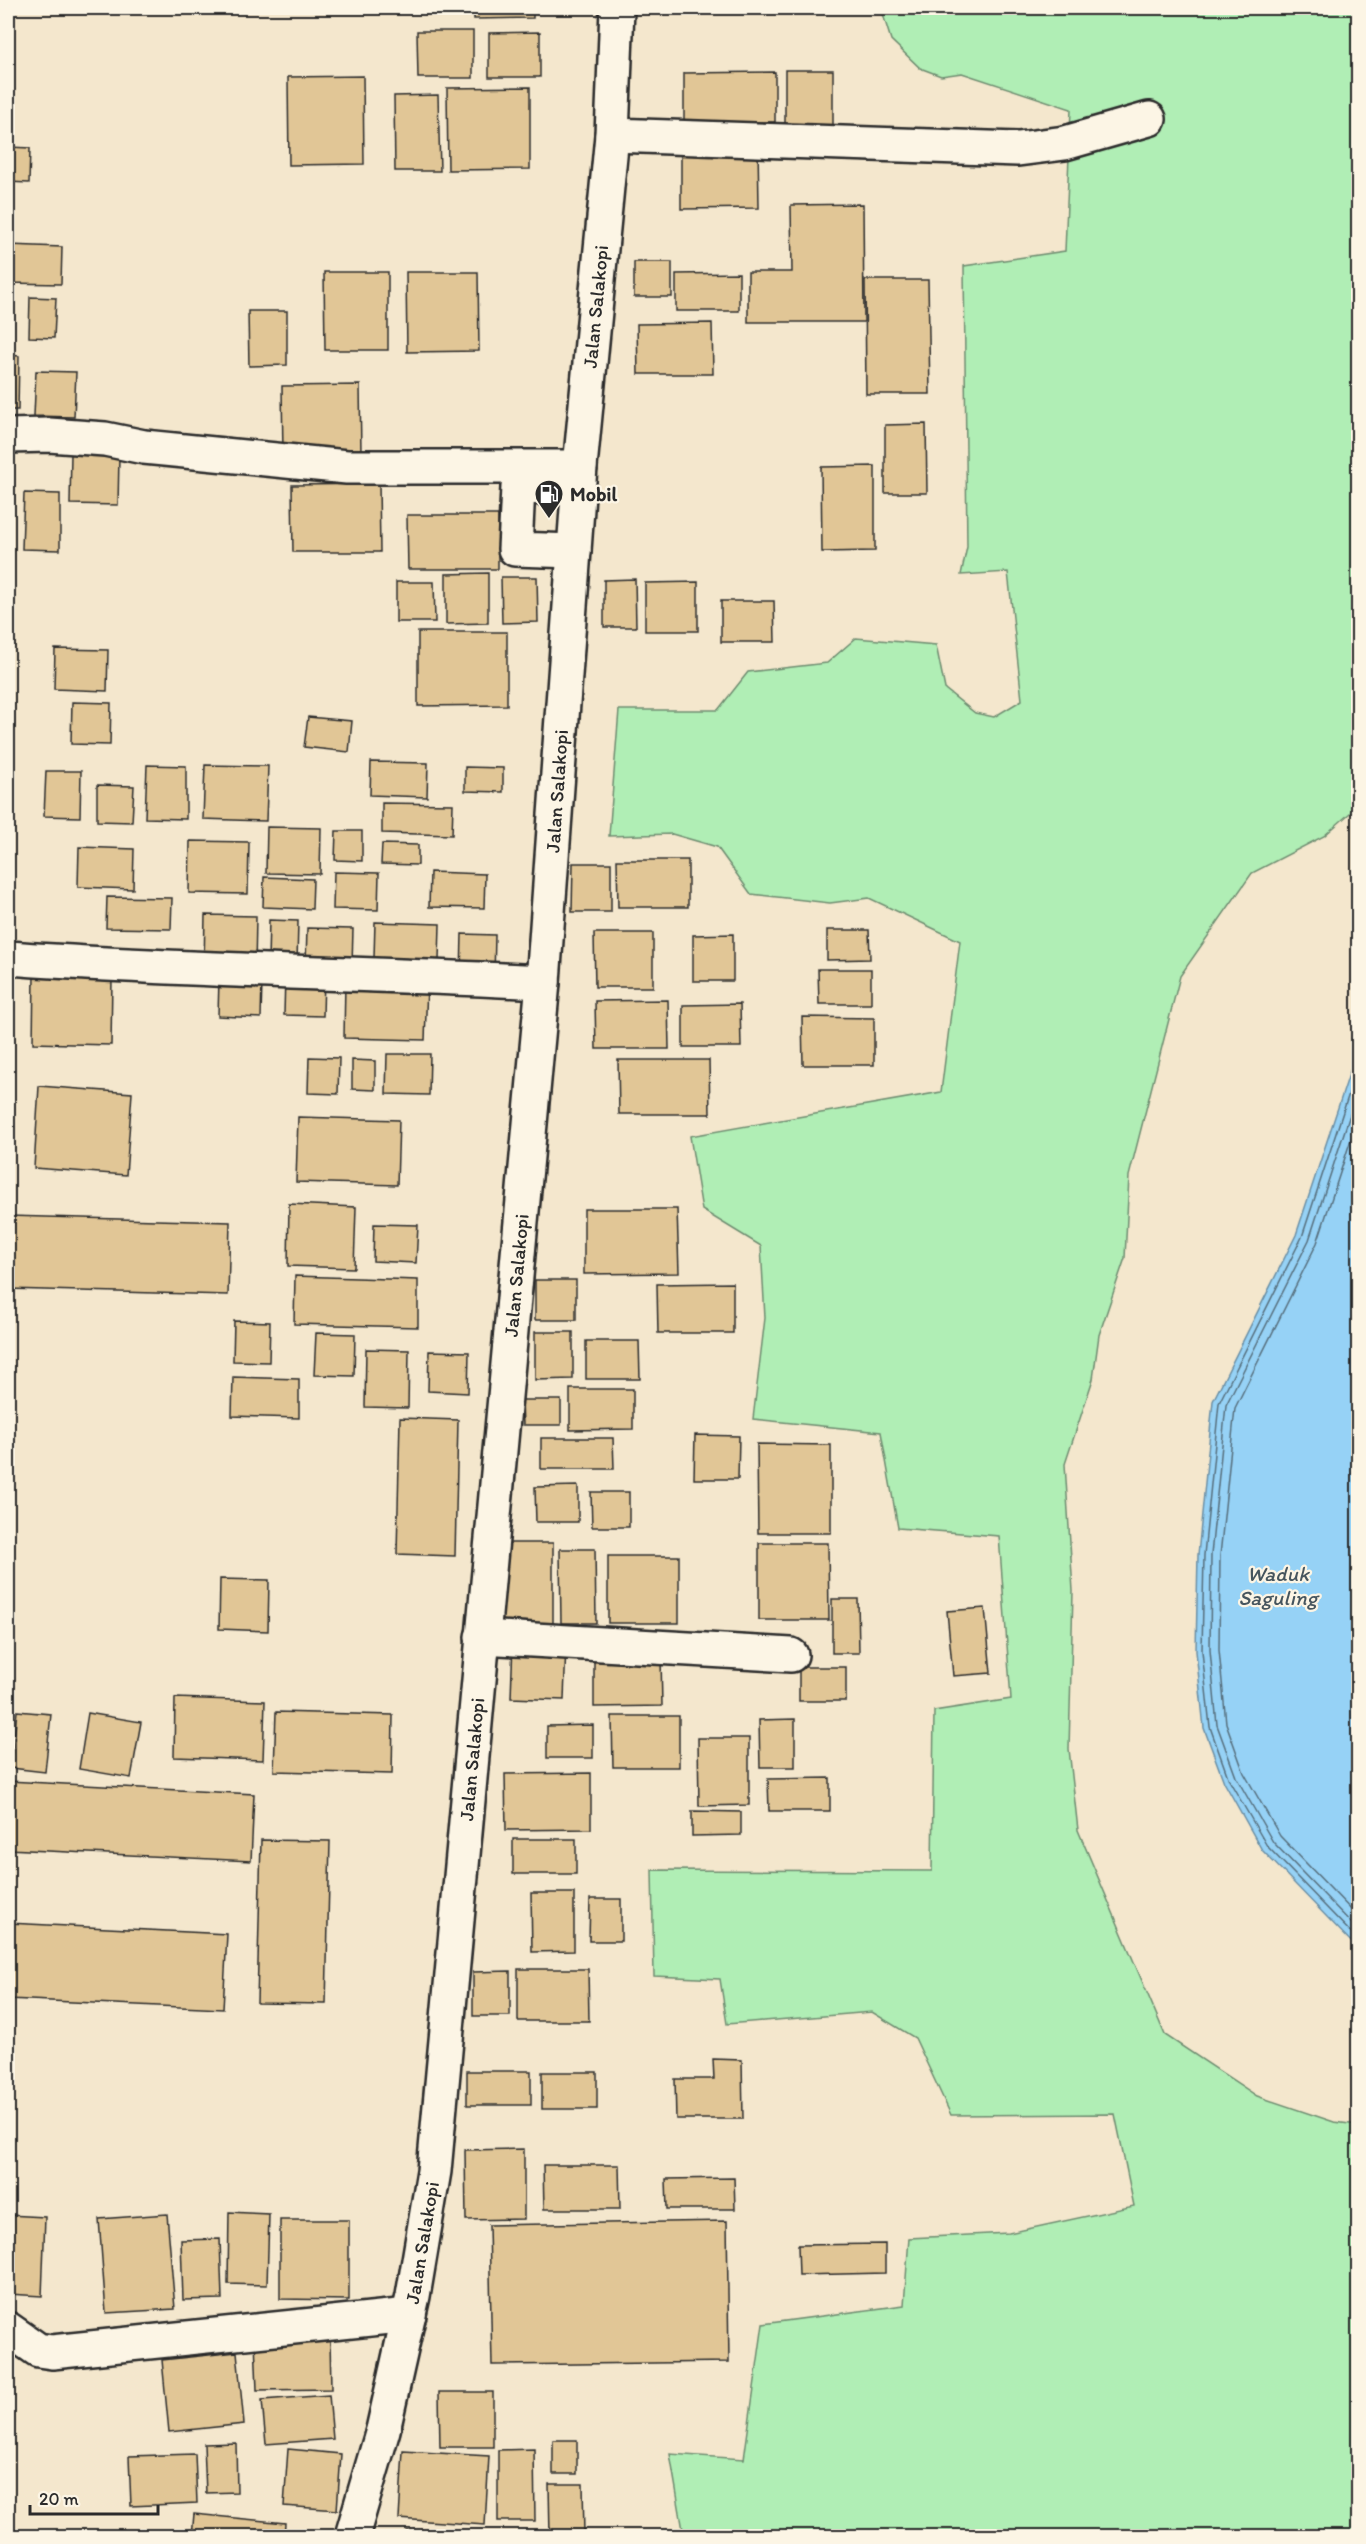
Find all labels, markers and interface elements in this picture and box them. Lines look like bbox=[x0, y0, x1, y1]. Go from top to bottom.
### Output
street label: Jalan Salakopi bbox=[578, 244, 613, 369]
fuel station icon: Mobil bbox=[533, 478, 565, 520]
place label: Mobil bbox=[570, 482, 617, 506]
street label: Jalan Salakopi bbox=[540, 728, 573, 854]
street label: Jalan Salakopi bbox=[499, 1213, 534, 1338]
water label: Waduk Saguling bbox=[1239, 1561, 1320, 1610]
street label: Jalan Salakopi bbox=[454, 1697, 489, 1822]
street label: Jalan Salakopi bbox=[400, 2180, 444, 2306]
scale bar bbox=[30, 2478, 158, 2516]
text: 20 m bbox=[39, 2488, 79, 2510]

